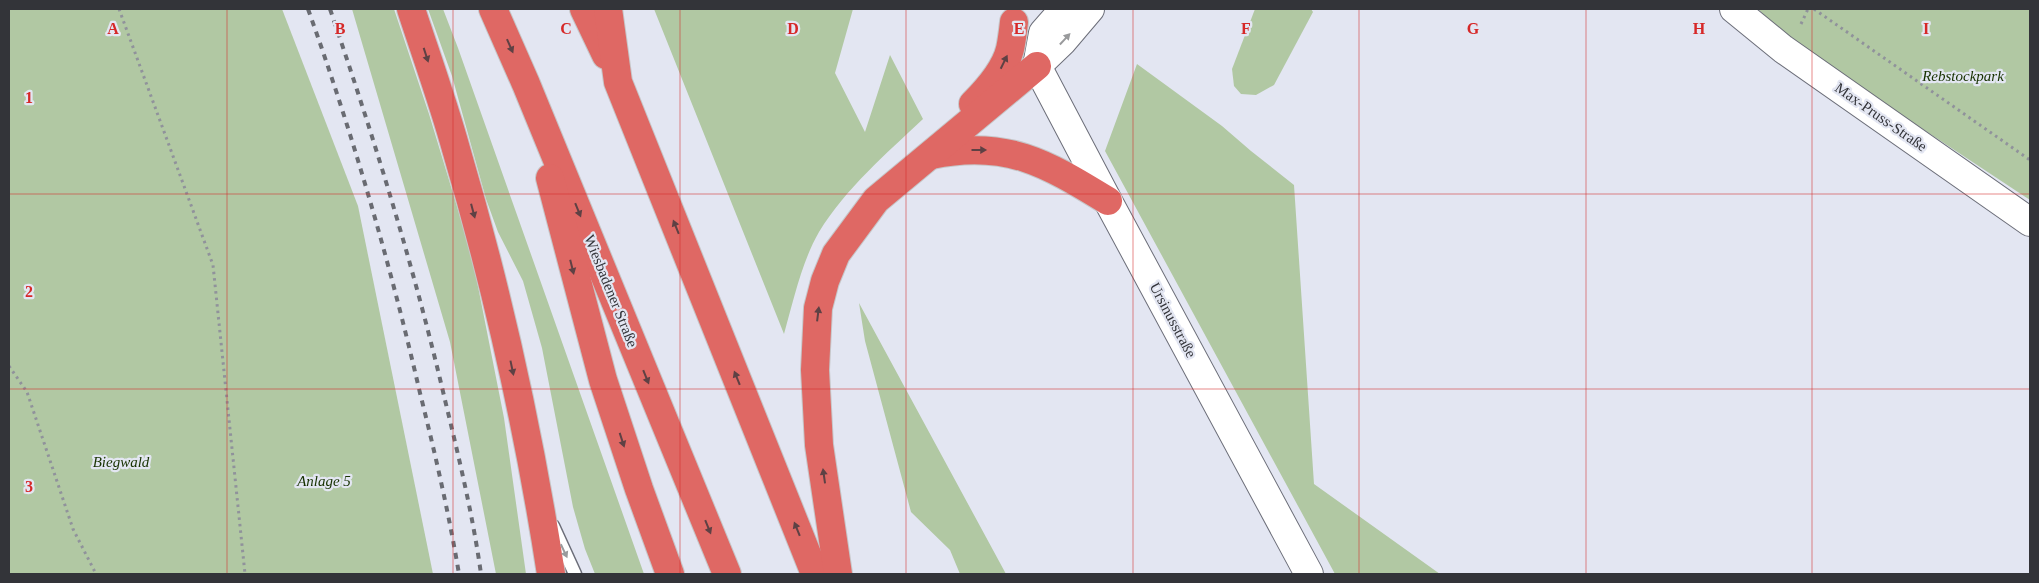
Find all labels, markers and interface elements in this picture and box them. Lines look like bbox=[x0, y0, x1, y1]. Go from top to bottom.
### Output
text: A bbox=[107, 20, 119, 37]
text: B bbox=[335, 20, 346, 37]
text: C bbox=[560, 20, 572, 37]
text: D bbox=[787, 20, 799, 37]
text: E bbox=[1014, 20, 1024, 37]
text: F bbox=[1241, 20, 1251, 37]
text: G bbox=[1467, 20, 1480, 37]
text: H bbox=[1693, 20, 1706, 37]
text: I bbox=[1923, 20, 1929, 37]
one-way arrow bbox=[1059, 33, 1071, 45]
one-way arrow bbox=[506, 39, 514, 53]
one-way arrow bbox=[423, 48, 431, 63]
one-way arrow bbox=[1000, 55, 1008, 70]
park label: Rebstockpark bbox=[1921, 68, 2004, 84]
street label: Max-Pruss-Straße bbox=[1832, 79, 1930, 155]
text: 1 bbox=[25, 89, 33, 106]
one-way arrow bbox=[972, 146, 988, 154]
one-way arrow bbox=[470, 203, 478, 218]
one-way arrow bbox=[574, 203, 582, 217]
one-way arrow bbox=[672, 220, 680, 234]
street label: Wiesbadener Straße bbox=[581, 232, 641, 350]
one-way arrow bbox=[568, 260, 576, 275]
street label: Ursinusstraße bbox=[1147, 280, 1200, 360]
text: 2 bbox=[25, 283, 33, 300]
one-way arrow bbox=[814, 306, 822, 322]
one-way arrow bbox=[508, 361, 516, 377]
one-way arrow bbox=[642, 370, 650, 385]
one-way arrow bbox=[732, 371, 740, 385]
one-way arrow bbox=[619, 433, 627, 448]
park label: Biegwald bbox=[93, 454, 150, 470]
one-way arrow bbox=[819, 467, 827, 483]
park label: Anlage 5 bbox=[296, 473, 351, 489]
text: 3 bbox=[25, 478, 33, 495]
one-way arrow bbox=[704, 520, 712, 535]
one-way arrow bbox=[793, 521, 801, 536]
one-way arrow bbox=[561, 544, 569, 558]

